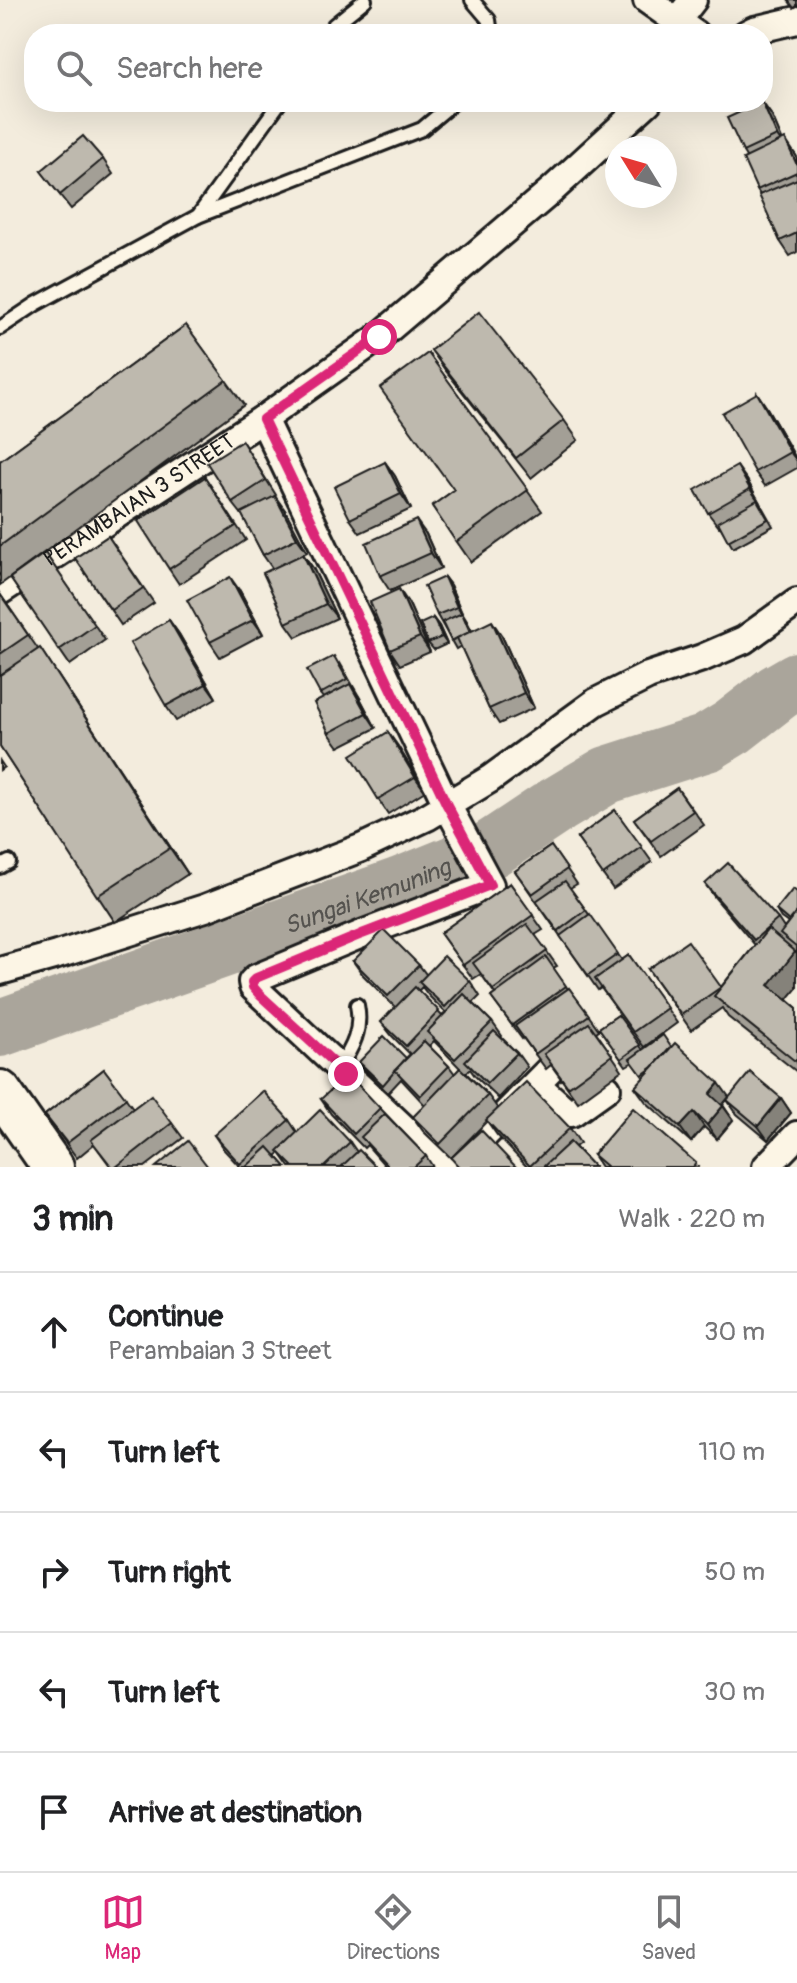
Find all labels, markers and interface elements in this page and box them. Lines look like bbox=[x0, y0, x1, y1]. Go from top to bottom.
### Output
search box bbox=[24, 24, 773, 112]
icon: search bbox=[52, 46, 96, 90]
text: Search here bbox=[116, 50, 263, 87]
north arrow bbox=[605, 136, 677, 208]
route start bbox=[361, 319, 397, 355]
street label: PERAMBAIAN 3 STREET bbox=[38, 427, 240, 573]
water label: Sungai Kemuning bbox=[280, 852, 456, 940]
route end bbox=[328, 1056, 364, 1092]
text: 3 min bbox=[32, 1198, 114, 1241]
text: Walk · 220 m bbox=[618, 1203, 765, 1235]
text: Continue bbox=[108, 1298, 223, 1335]
icon: ahead bbox=[32, 1310, 76, 1354]
text: 30 m bbox=[704, 1316, 765, 1348]
text: Perambaian 3 Street bbox=[108, 1335, 331, 1367]
icon: left bbox=[32, 1430, 76, 1474]
text: Turn left bbox=[108, 1434, 219, 1471]
text: 110 m bbox=[698, 1436, 765, 1468]
icon: right bbox=[32, 1550, 76, 1594]
text: Turn right bbox=[108, 1554, 231, 1591]
text: 50 m bbox=[704, 1556, 765, 1588]
icon: left bbox=[32, 1670, 76, 1714]
text: Turn left bbox=[108, 1674, 219, 1711]
text: 30 m bbox=[704, 1676, 765, 1708]
icon: arrive bbox=[32, 1790, 76, 1834]
text: Arrive at destination bbox=[108, 1794, 362, 1831]
tab: Map bbox=[101, 1890, 145, 1966]
tab: Directions bbox=[347, 1890, 440, 1966]
tab: Saved bbox=[642, 1890, 696, 1966]

